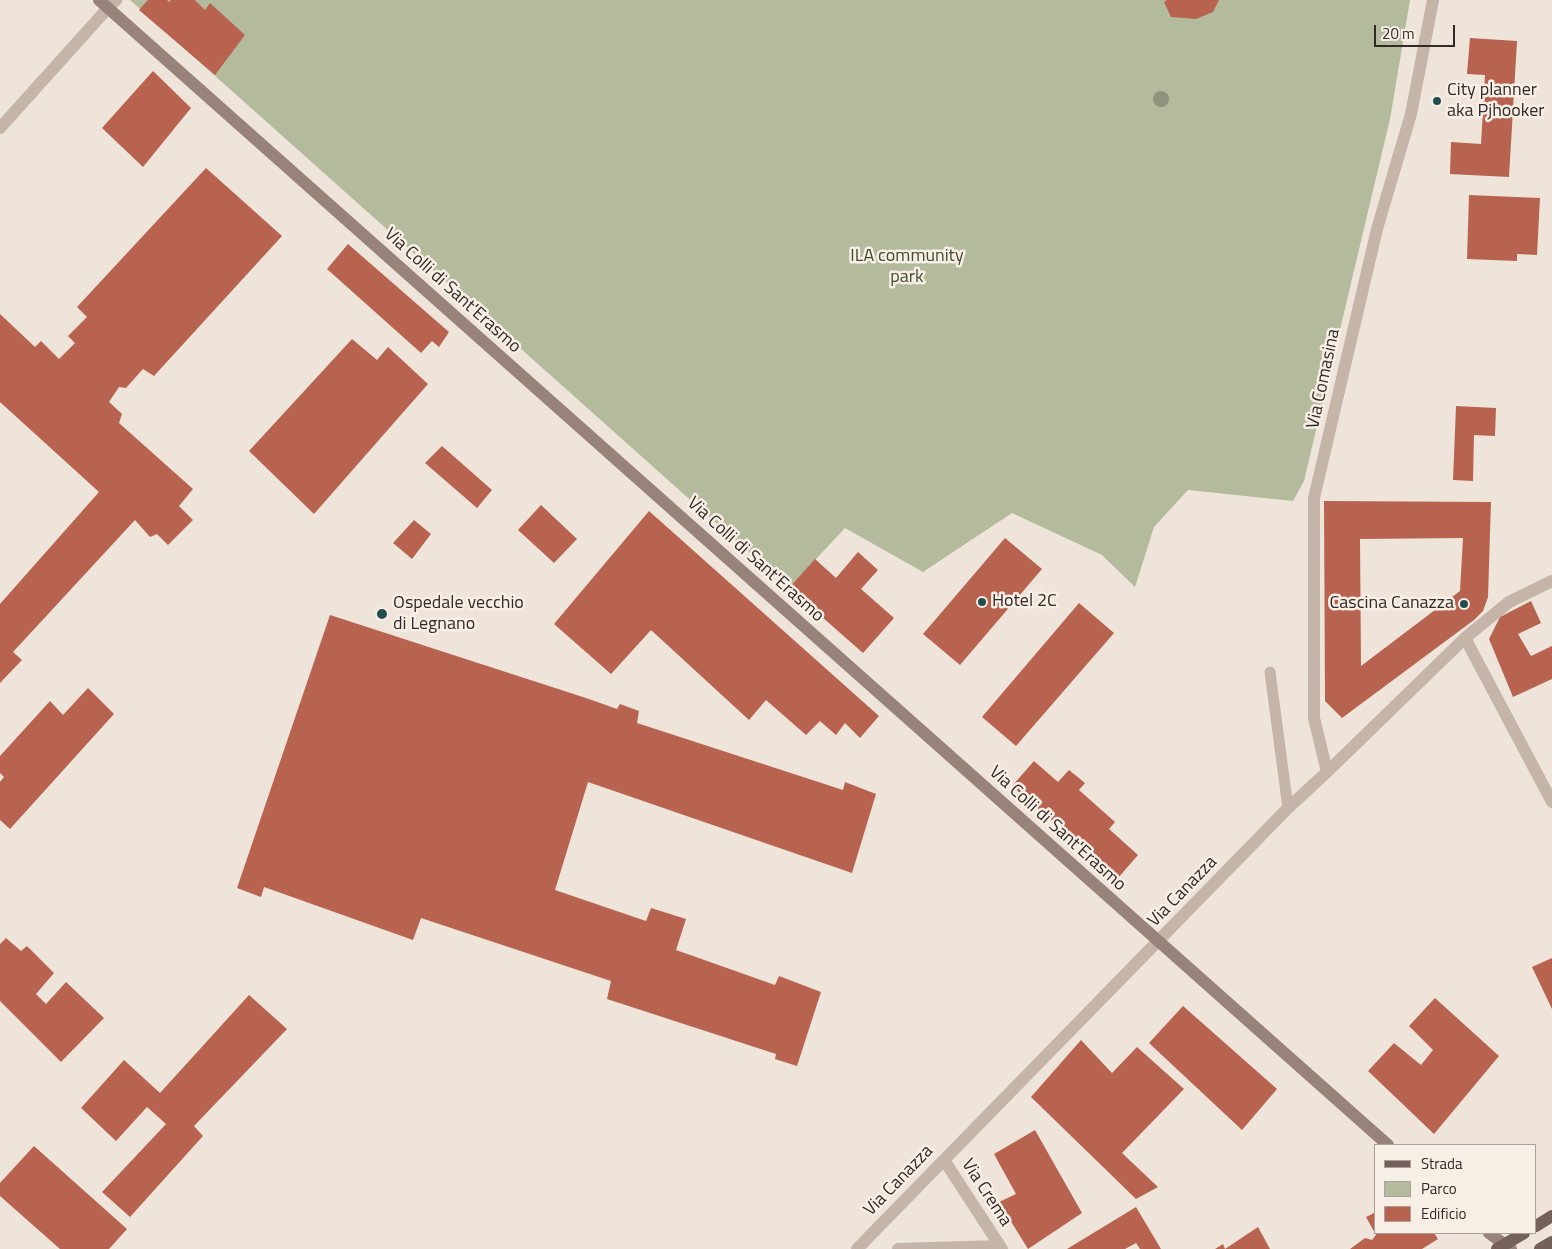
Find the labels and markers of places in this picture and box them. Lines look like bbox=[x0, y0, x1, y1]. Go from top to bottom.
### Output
place label: City planner aka Pjhooker bbox=[1447, 80, 1545, 122]
marker: City planner aka Pjhooker bbox=[1431, 95, 1443, 107]
place label: Hotel 2C bbox=[992, 591, 1057, 613]
place label: Ospedale vecchio di Legnano bbox=[393, 593, 524, 636]
place label: Cascina Canazza bbox=[1329, 593, 1454, 615]
marker: Hotel 2C bbox=[976, 596, 988, 608]
marker: Cascina Canazza bbox=[1458, 598, 1470, 610]
marker: Ospedale vecchio di Legnano bbox=[375, 607, 389, 621]

